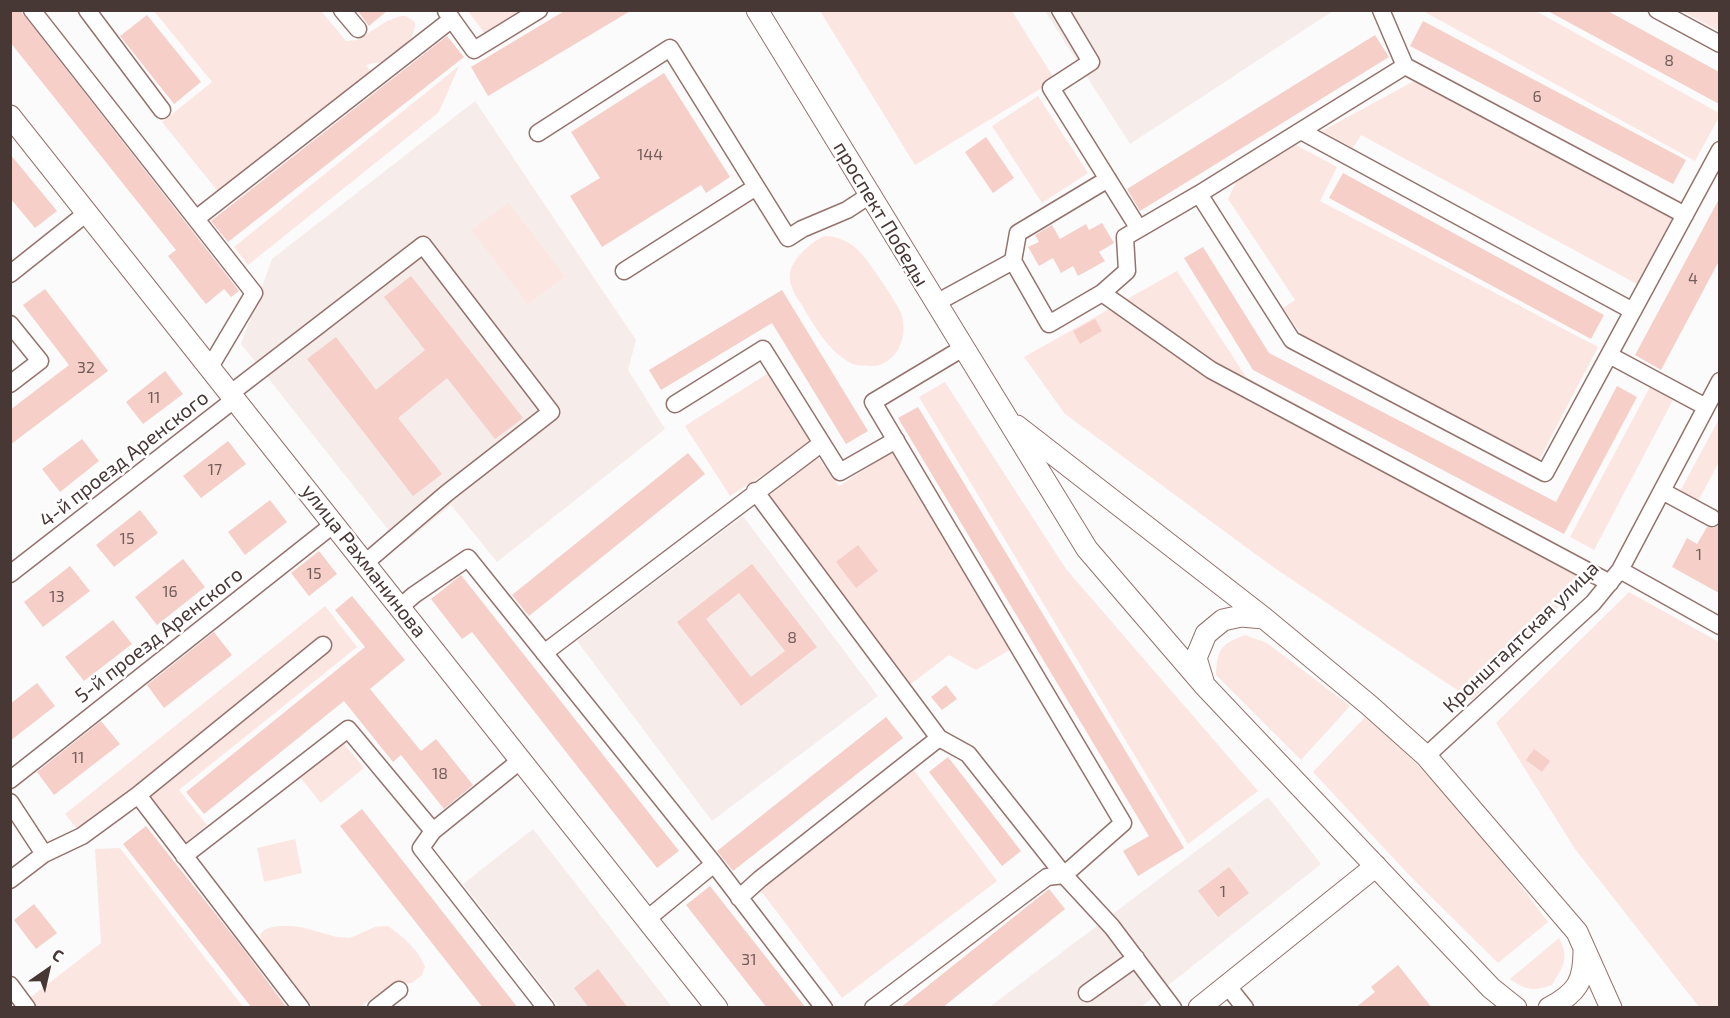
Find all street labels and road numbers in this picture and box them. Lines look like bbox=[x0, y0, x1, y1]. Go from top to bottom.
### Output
street label: проспект Победы bbox=[828, 137, 934, 291]
street label: 4-й проезд Аренского bbox=[35, 386, 213, 532]
street label: улица Рахманинова bbox=[297, 479, 431, 643]
street label: Кронштадтская улица bbox=[1438, 556, 1604, 718]
street label: 5-й проезд Аренского bbox=[70, 562, 248, 708]

